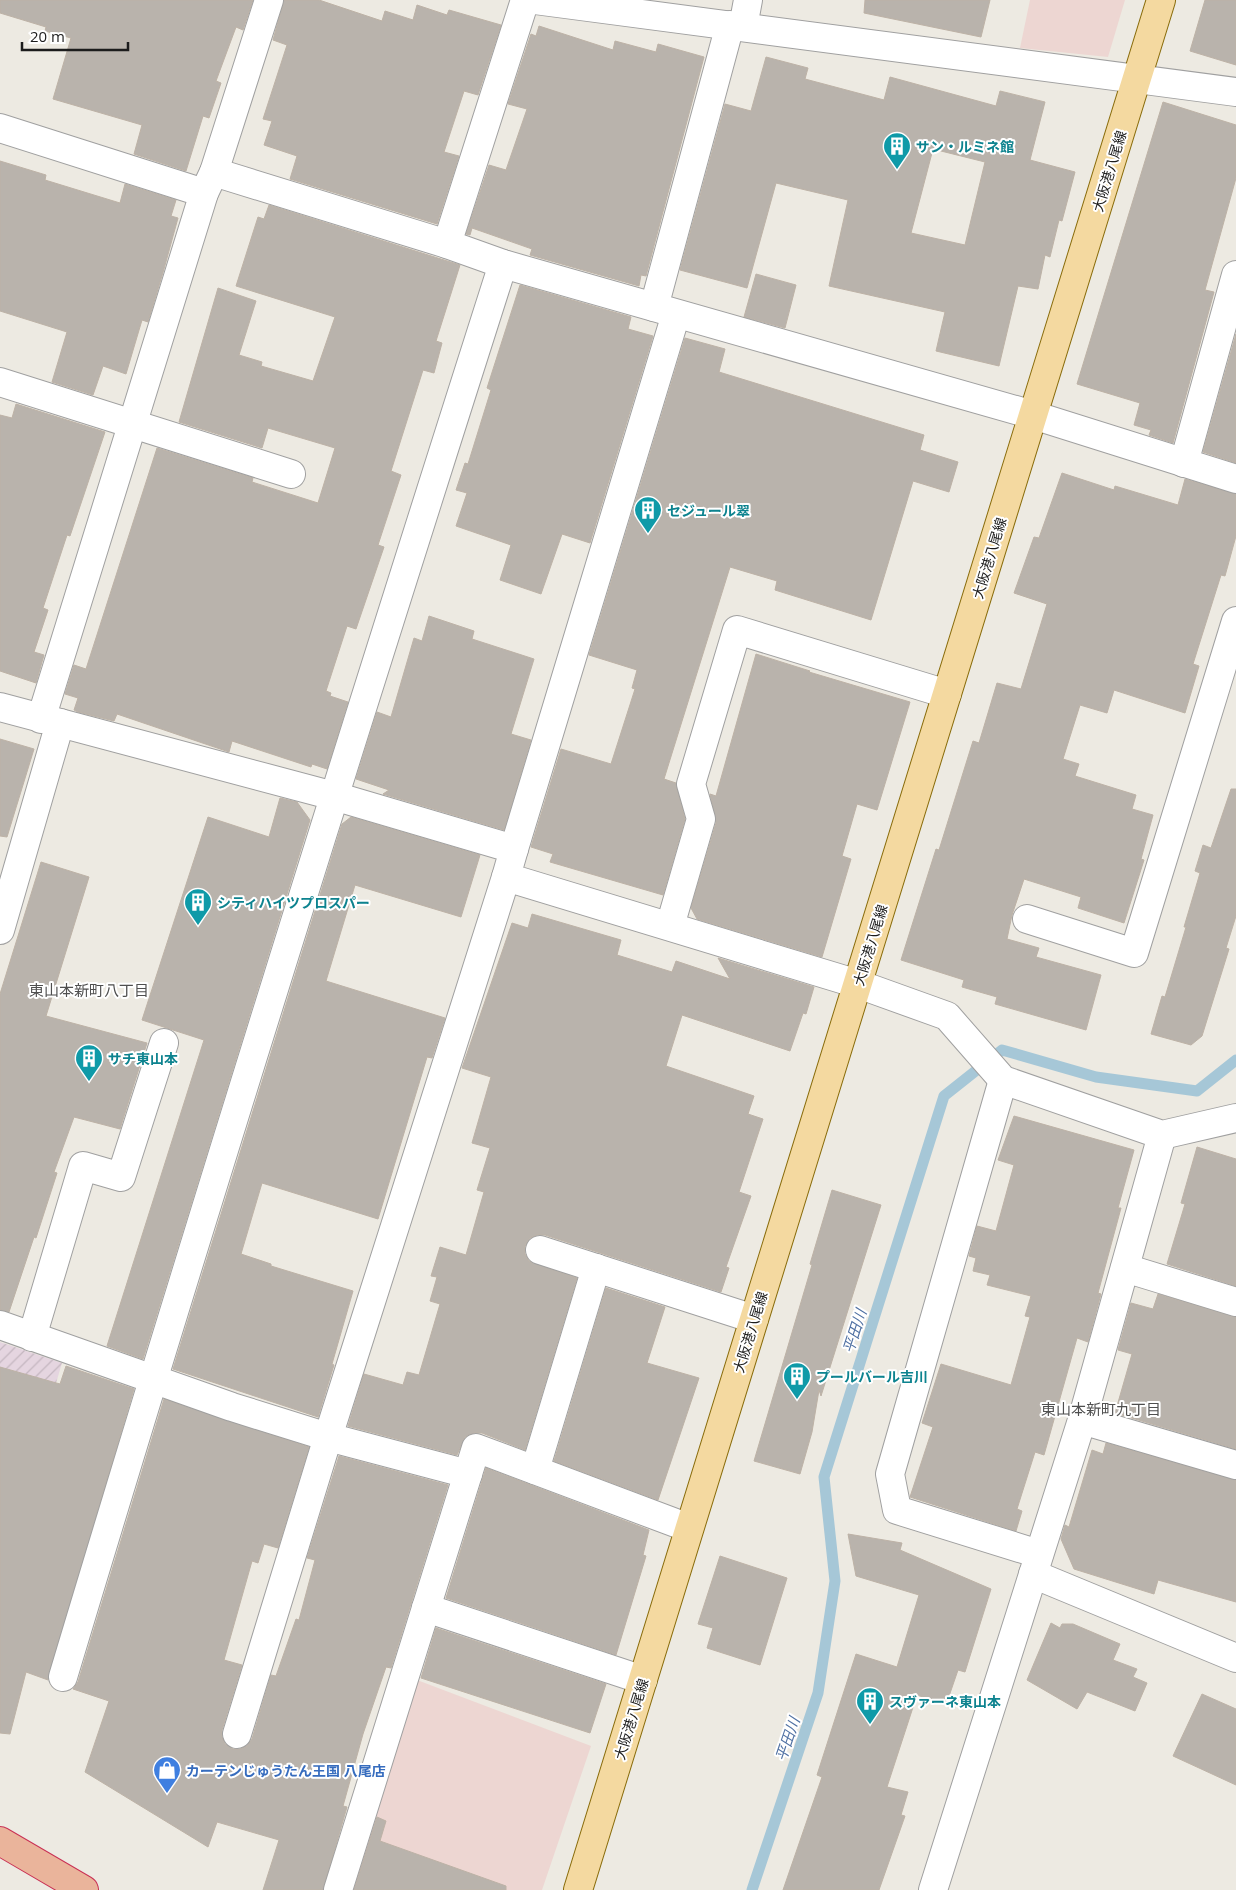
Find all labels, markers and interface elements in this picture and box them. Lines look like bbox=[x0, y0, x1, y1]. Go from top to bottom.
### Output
scale bar bbox=[22, 20, 129, 52]
text: 20 m bbox=[30, 26, 65, 46]
street label: 大阪港八尾線 bbox=[1088, 128, 1130, 214]
building icon: サン・ルミネ館 bbox=[882, 131, 912, 170]
place label: サン・ルミネ館 bbox=[916, 137, 1014, 156]
building icon: セジュール翠 bbox=[633, 495, 663, 534]
place label: セジュール翠 bbox=[667, 501, 750, 520]
street label: 大阪港八尾線 bbox=[968, 515, 1010, 601]
building icon: シティハイツプロスパー bbox=[183, 887, 213, 926]
place label: シティハイツプロスパー bbox=[217, 893, 370, 912]
street label: 大阪港八尾線 bbox=[849, 902, 891, 988]
district label: 東山本新町八丁目 bbox=[29, 980, 149, 1000]
building icon: サチ東山本 bbox=[74, 1043, 104, 1082]
place label: サチ東山本 bbox=[108, 1049, 178, 1068]
street label: 大阪港八尾線 bbox=[729, 1289, 771, 1375]
water label: 平田川 bbox=[838, 1305, 871, 1355]
building icon: プールバール吉川 bbox=[782, 1361, 812, 1400]
place label: プールバール吉川 bbox=[816, 1367, 928, 1386]
district label: 東山本新町九丁目 bbox=[1041, 1399, 1161, 1419]
street label: 大阪港八尾線 bbox=[610, 1676, 652, 1762]
building icon: スヴァーネ東山本 bbox=[855, 1686, 885, 1725]
place label: スヴァーネ東山本 bbox=[889, 1692, 1001, 1711]
water label: 平田川 bbox=[770, 1713, 804, 1764]
shop icon: カーテンじゅうたん王国 八尾店 bbox=[152, 1755, 182, 1794]
place label: カーテンじゅうたん王国 八尾店 bbox=[186, 1761, 386, 1780]

